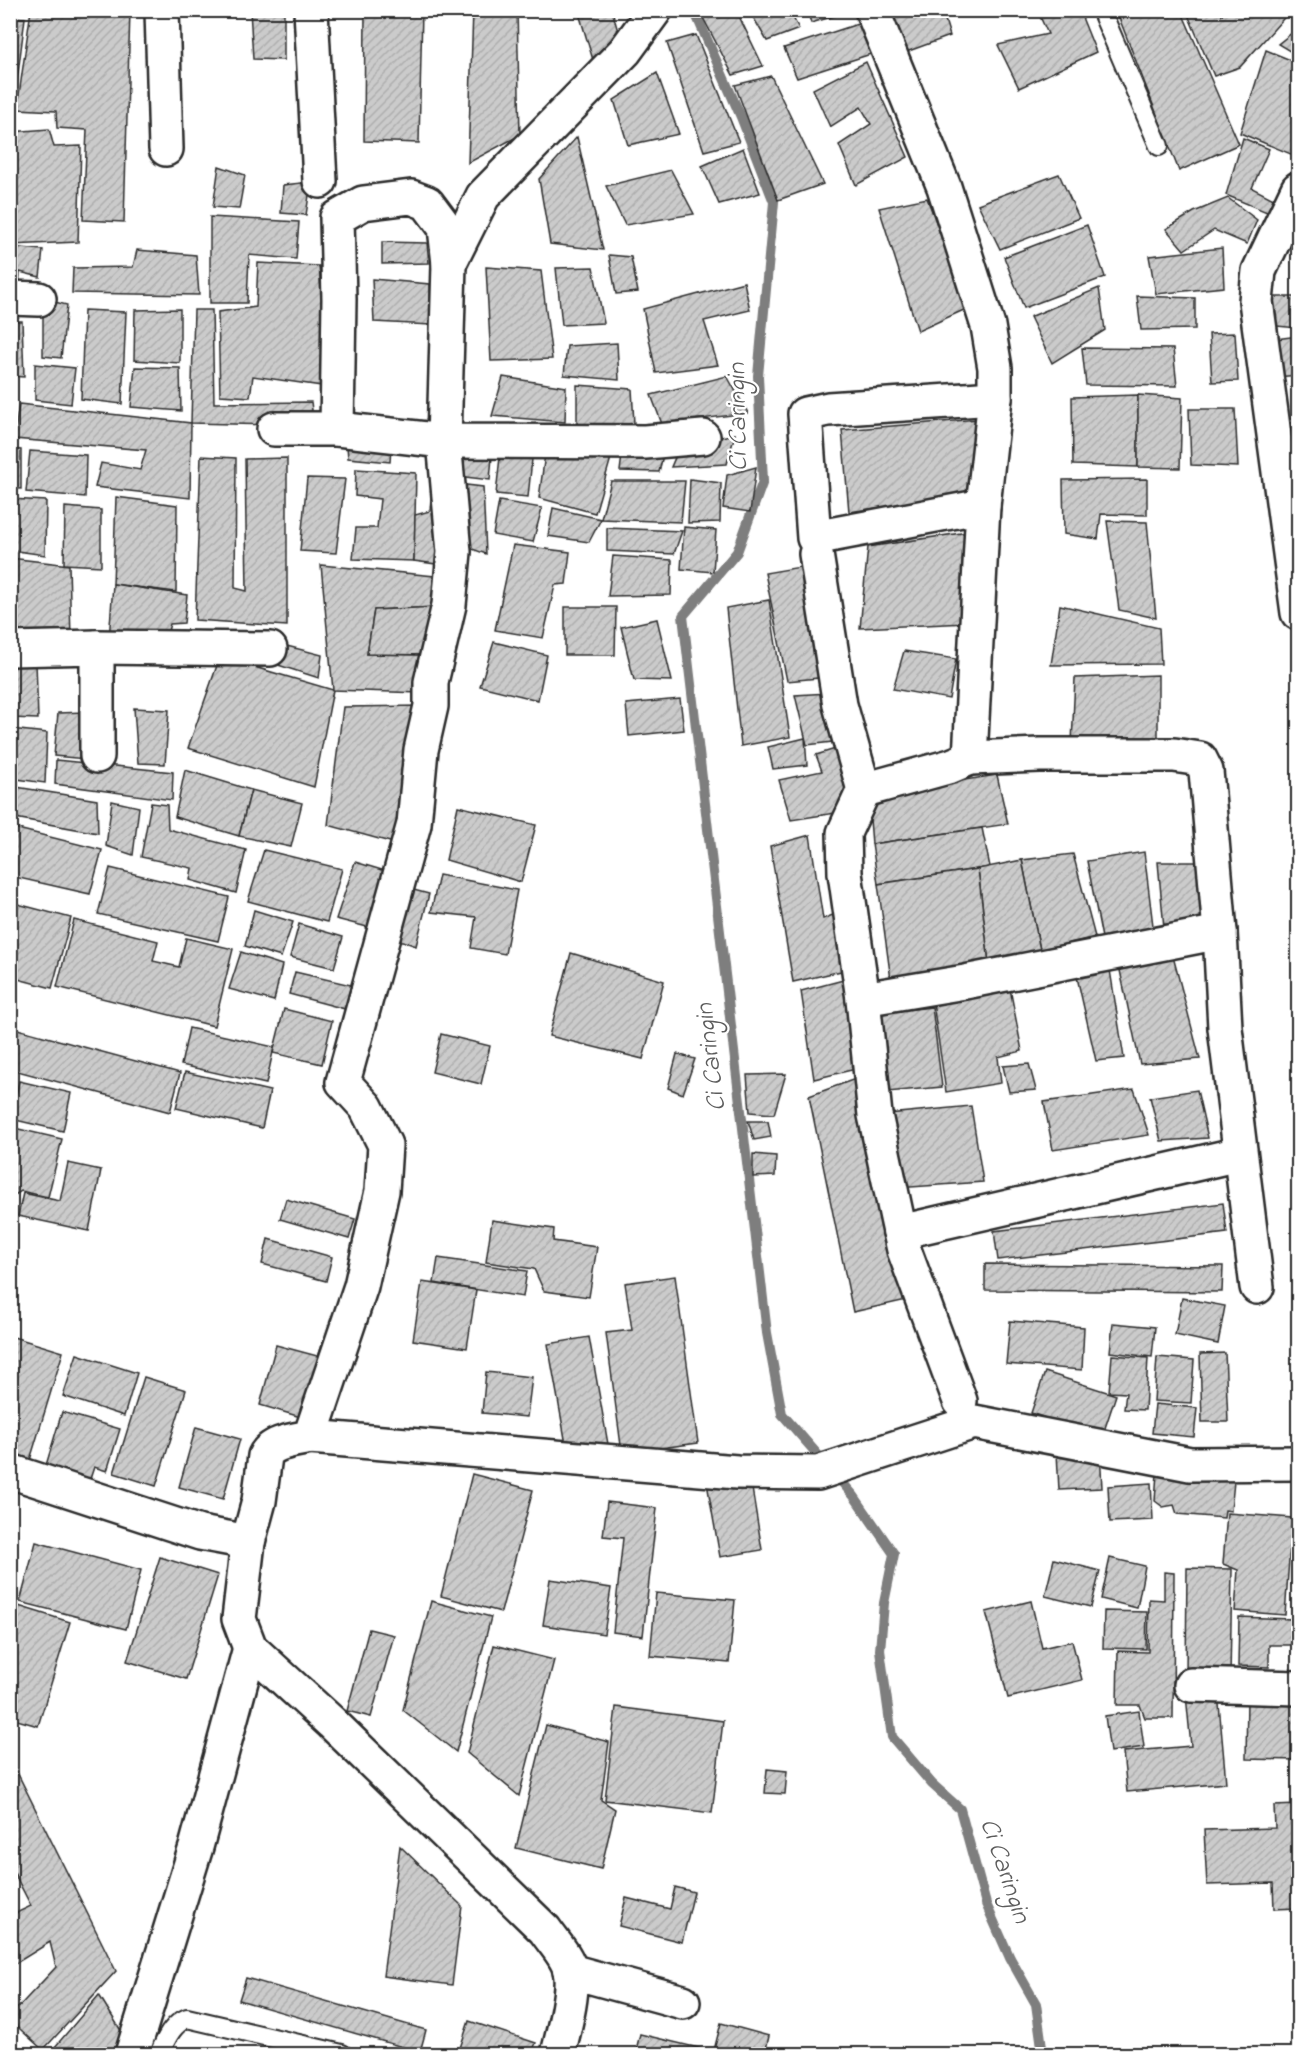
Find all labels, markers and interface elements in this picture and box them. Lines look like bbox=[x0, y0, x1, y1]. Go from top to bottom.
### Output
water label: Ci Caringin bbox=[719, 361, 759, 472]
water label: Ci Caringin bbox=[686, 1000, 737, 1113]
water label: Ci Caringin bbox=[968, 1814, 1040, 1930]

